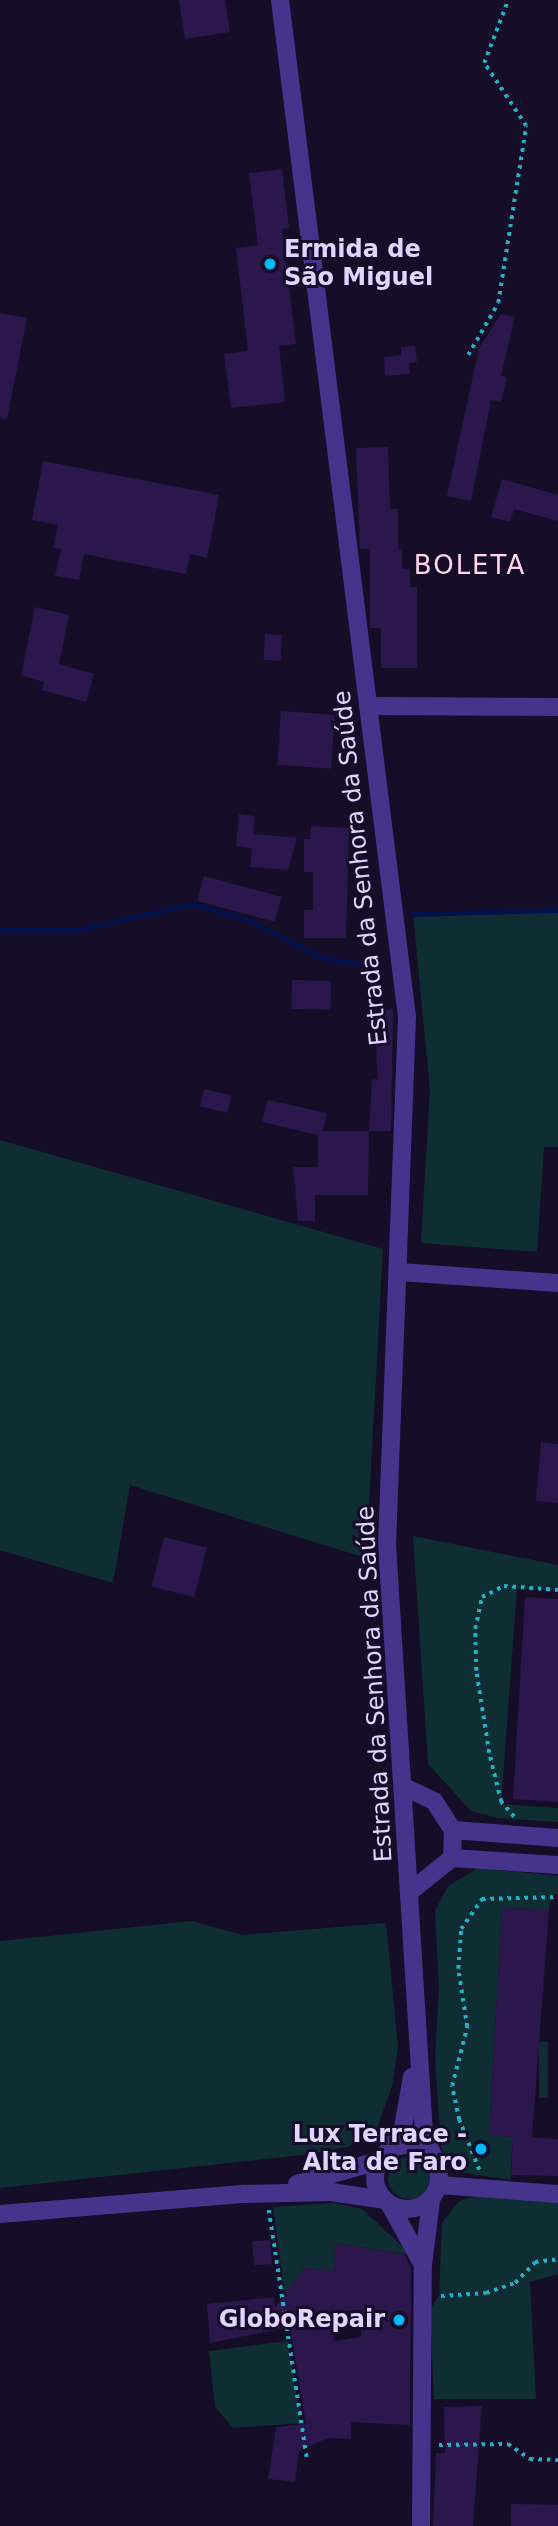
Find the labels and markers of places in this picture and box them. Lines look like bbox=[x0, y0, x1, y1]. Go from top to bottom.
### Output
place label: Ermida de São Miguel bbox=[284, 236, 433, 292]
marker: Ermida de São Miguel bbox=[262, 256, 278, 272]
place label: Lux Terrace - Alta de Faro bbox=[293, 2121, 467, 2177]
marker: Lux Terrace - Alta de Faro bbox=[473, 2141, 489, 2157]
place label: GloboRepair bbox=[219, 2306, 385, 2334]
marker: GloboRepair bbox=[391, 2312, 407, 2328]

